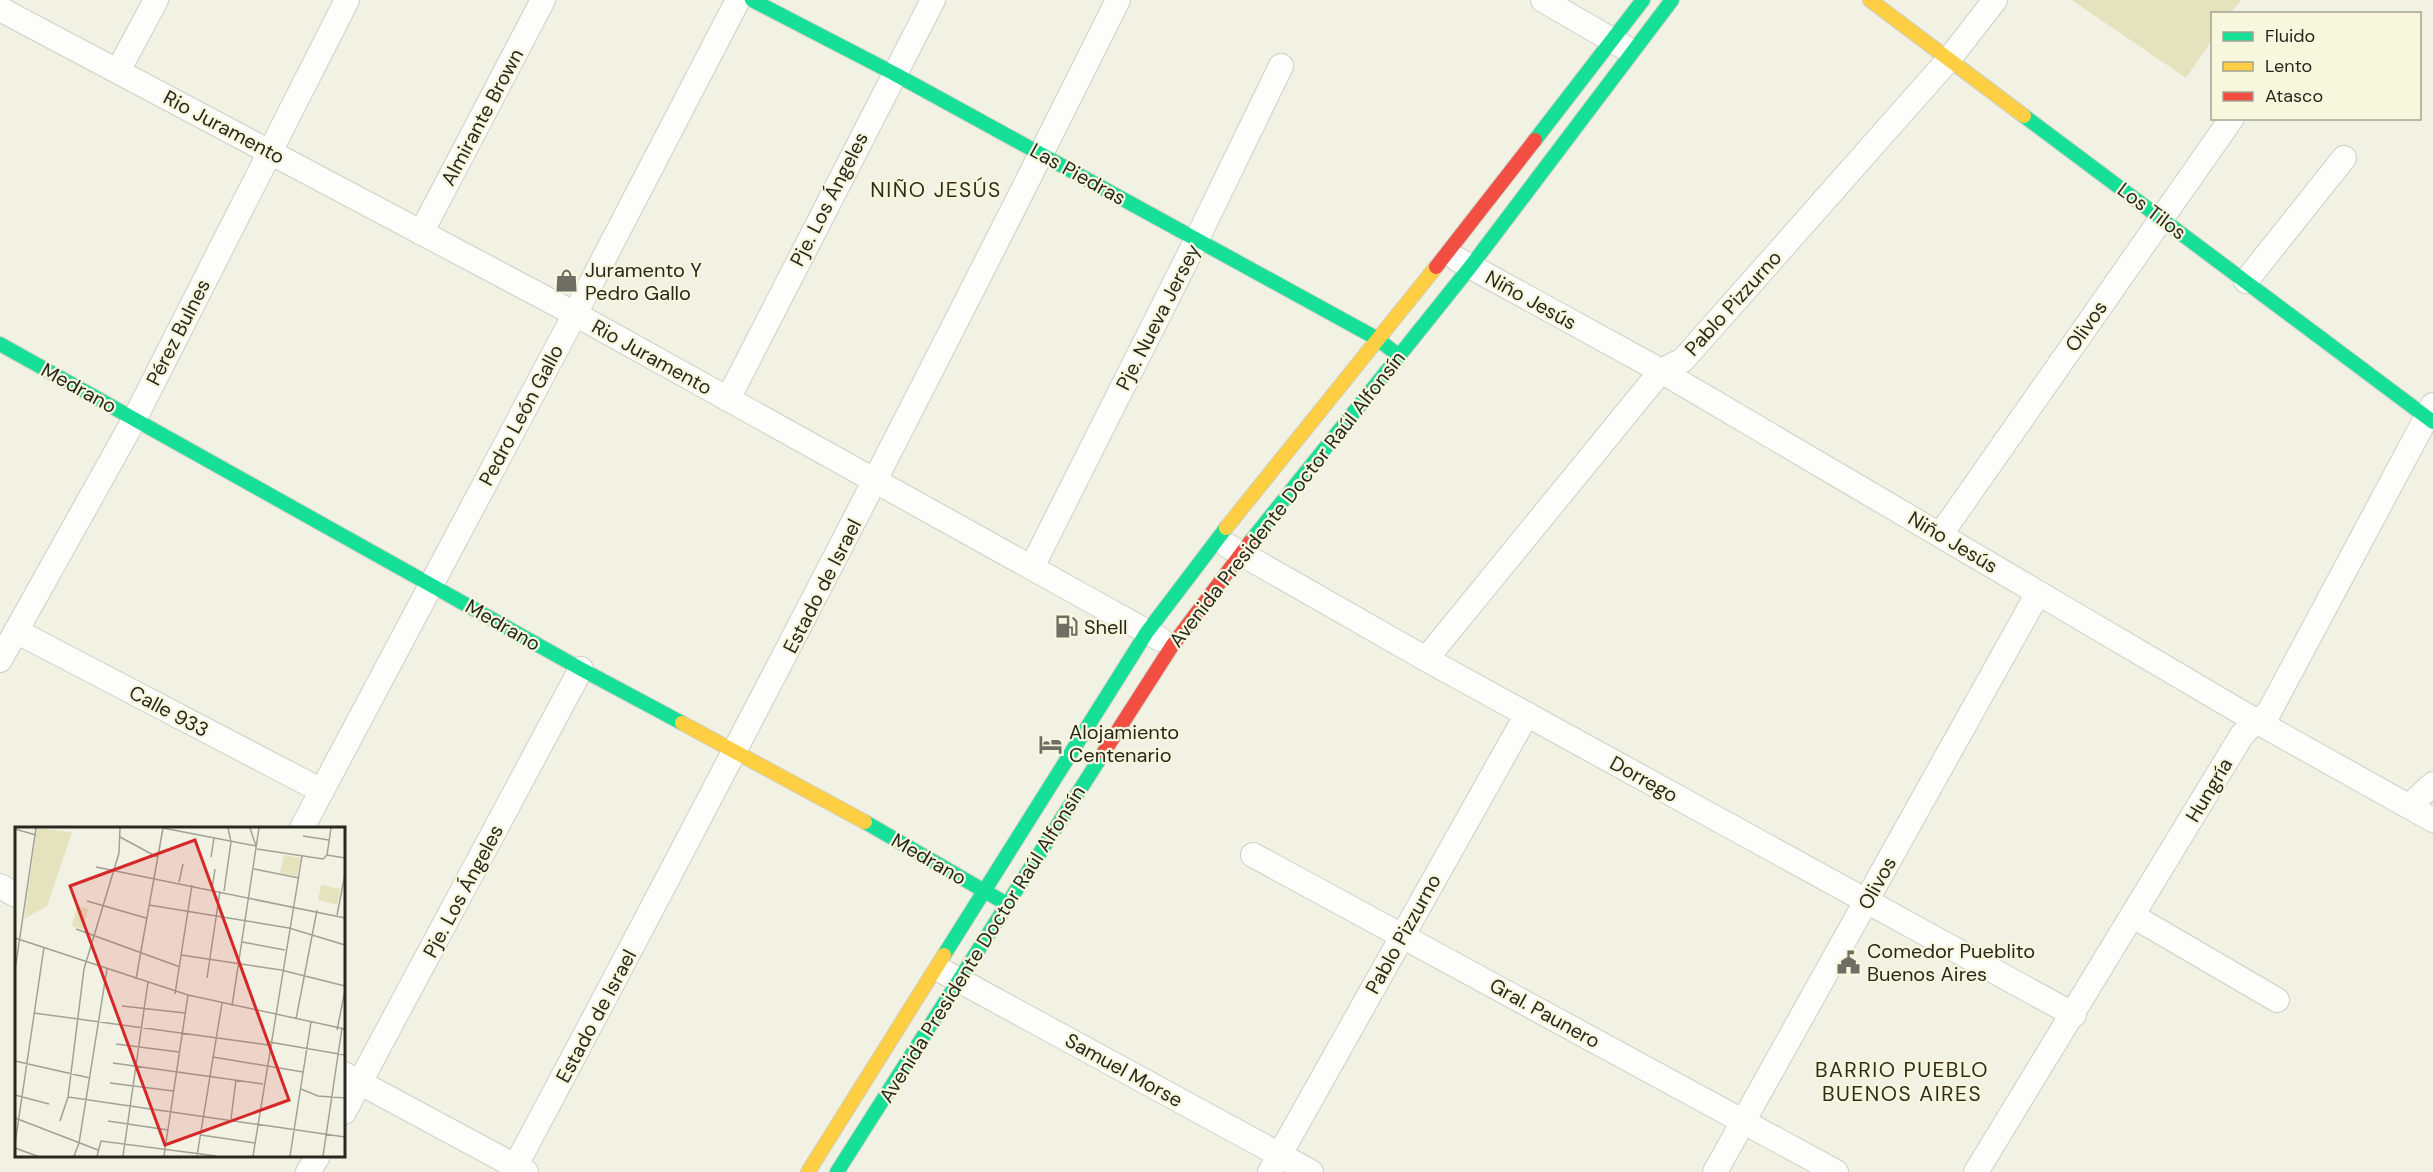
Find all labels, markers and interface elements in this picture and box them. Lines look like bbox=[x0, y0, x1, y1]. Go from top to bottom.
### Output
legend bbox=[2211, 12, 2421, 120]
text: Fluido bbox=[2265, 24, 2315, 48]
street label: Almirante Brown bbox=[435, 44, 529, 190]
text: Lento bbox=[2265, 54, 2312, 78]
street label: Rio Juramento bbox=[159, 84, 289, 170]
text: Atasco bbox=[2265, 84, 2323, 108]
street label: Pje. Los Ángeles bbox=[784, 128, 874, 270]
street label: Las Piedras bbox=[1026, 137, 1130, 211]
district label: NIÑO JESÚS bbox=[870, 176, 1002, 204]
street label: Los Tilos bbox=[2112, 177, 2192, 245]
street label: Pje. Nueva Jersey bbox=[1110, 240, 1206, 394]
street label: Pablo Pizzurno bbox=[1679, 245, 1787, 361]
place label: Juramento Y Pedro Gallo bbox=[585, 257, 702, 306]
street label: Niño Jesús bbox=[1481, 264, 1581, 336]
shop icon: Juramento Y Pedro Gallo bbox=[554, 268, 580, 294]
street label: Pérez Bulnes bbox=[140, 274, 216, 390]
street label: Olivos bbox=[2059, 295, 2113, 357]
street label: Rio Juramento bbox=[587, 313, 717, 401]
street label: Pedro León Gallo bbox=[473, 340, 569, 490]
street label: Avenida Presidente Doctor Raúl Alfonsín bbox=[1163, 346, 1411, 652]
street label: Medrano bbox=[37, 357, 121, 419]
street label: Niño Jesús bbox=[1903, 505, 2003, 579]
street label: Estado de Israel bbox=[777, 514, 867, 658]
street label: Medrano bbox=[461, 593, 545, 657]
fuel station icon: Shell bbox=[1053, 614, 1079, 640]
place label: Shell bbox=[1084, 614, 1127, 640]
street label: Calle 933 bbox=[125, 679, 213, 743]
place label: Alojamiento Centenario bbox=[1069, 719, 1179, 768]
hotel icon: Alojamiento Centenario bbox=[1038, 731, 1064, 757]
street label: Dorrego bbox=[1605, 750, 1683, 808]
street label: Hungría bbox=[2180, 753, 2238, 827]
street label: Avenida Presidente Doctor Raúl Alfonsín bbox=[873, 781, 1091, 1107]
street label: Pje. Los Ángeles bbox=[417, 820, 509, 962]
inset map bbox=[15, 827, 345, 1157]
street label: Medrano bbox=[887, 827, 971, 891]
street label: Olivos bbox=[1852, 852, 1902, 914]
street label: Pablo Pizzurno bbox=[1359, 869, 1447, 999]
place label: Comedor Pueblito Buenos Aires bbox=[1867, 938, 2035, 987]
street label: Estado de Israel bbox=[550, 945, 642, 1087]
public building icon: Comedor Pueblito Buenos Aires bbox=[1836, 949, 1862, 975]
street label: Gral. Paunero bbox=[1485, 972, 1605, 1054]
street label: Samuel Morse bbox=[1061, 1027, 1187, 1113]
district label: BARRIO PUEBLO BUENOS AIRES bbox=[1815, 1056, 1989, 1108]

